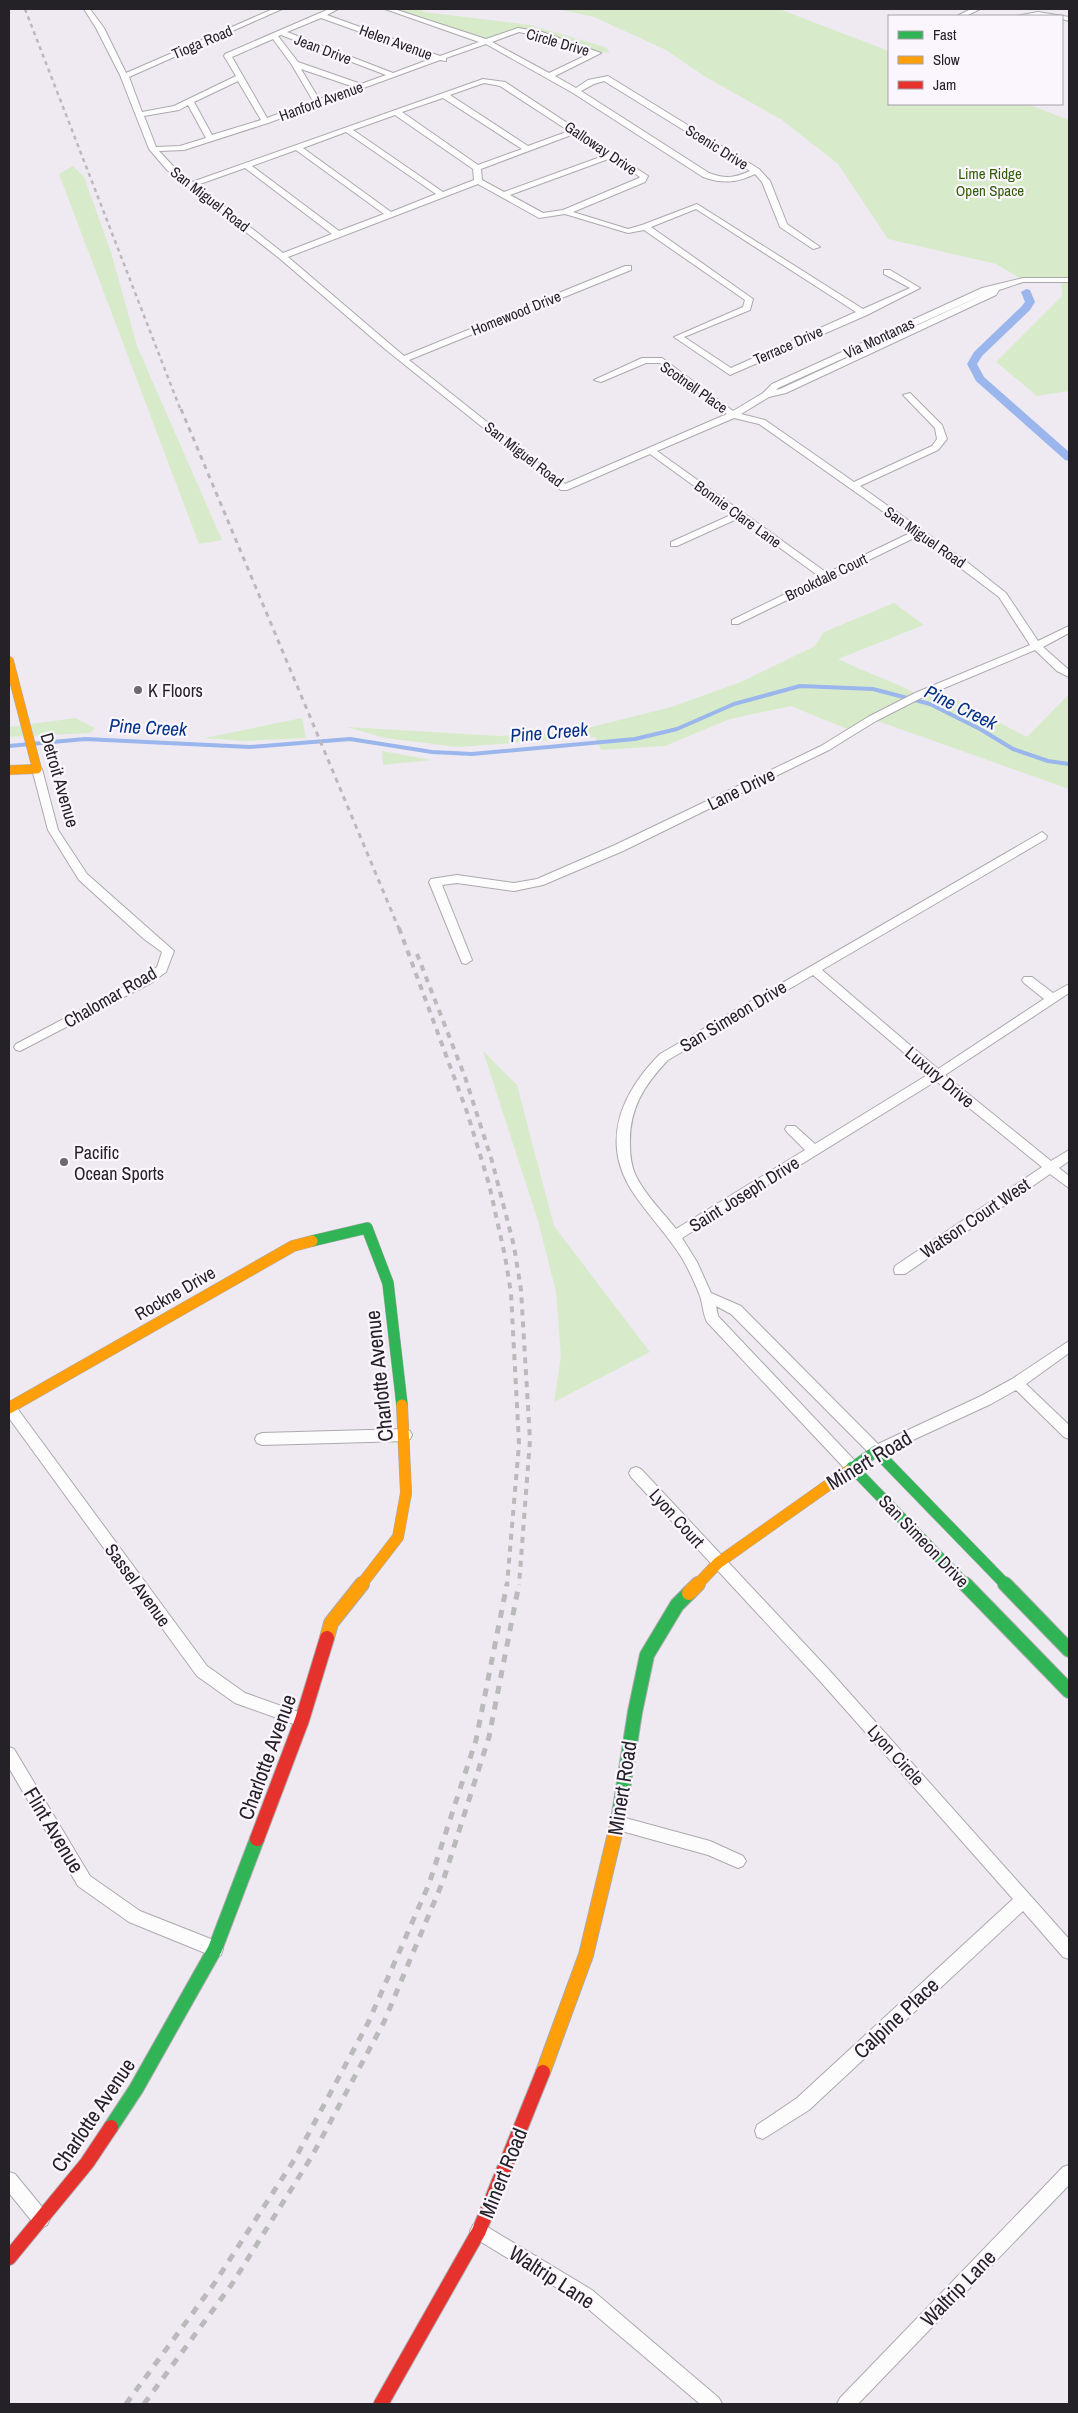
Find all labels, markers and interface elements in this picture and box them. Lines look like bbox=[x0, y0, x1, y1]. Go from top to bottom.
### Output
legend bbox=[888, 15, 1063, 105]
street label: Helen Avenue bbox=[357, 19, 436, 65]
street label: Tioga Road bbox=[168, 20, 236, 64]
street label: Circle Drive bbox=[524, 23, 592, 61]
text: Fast bbox=[933, 24, 957, 45]
street label: Jean Drive bbox=[291, 29, 355, 70]
text: Slow bbox=[933, 49, 960, 70]
text: Jam bbox=[933, 74, 956, 95]
street label: Hanford Avenue bbox=[276, 76, 366, 126]
street label: Galloway Drive bbox=[561, 116, 642, 180]
street label: Scenic Drive bbox=[682, 119, 753, 175]
street label: San Miguel Road bbox=[166, 161, 254, 237]
park label: Lime Ridge Open Space bbox=[956, 163, 1024, 201]
street label: Homewood Drive bbox=[468, 285, 564, 341]
street label: Via Montanas bbox=[840, 312, 918, 364]
street label: Terrace Drive bbox=[750, 320, 826, 370]
street label: Scotnell Place bbox=[656, 356, 732, 418]
street label: San Miguel Road bbox=[480, 416, 568, 492]
street label: Bonnie Clare Lane bbox=[690, 475, 786, 553]
street label: San Miguel Road bbox=[880, 501, 970, 573]
street label: Brookdale Court bbox=[781, 548, 871, 606]
place label: K Floors bbox=[148, 678, 203, 703]
water label: Pine Creek bbox=[920, 678, 1003, 736]
marker: K Floors bbox=[132, 684, 144, 696]
water label: Pine Creek bbox=[108, 712, 189, 742]
water label: Pine Creek bbox=[509, 716, 590, 748]
street label: Detroit Avenue bbox=[35, 730, 85, 830]
street label: Lane Drive bbox=[703, 762, 779, 816]
street label: Chalomar Road bbox=[59, 960, 161, 1034]
street label: San Simeon Drive bbox=[675, 974, 791, 1058]
street label: Luxury Drive bbox=[900, 1041, 980, 1113]
place label: Pacific Ocean Sports bbox=[74, 1140, 164, 1186]
street label: Saint Joseph Drive bbox=[684, 1150, 804, 1238]
marker: Pacific Ocean Sports bbox=[58, 1156, 70, 1168]
street label: Watson Court West bbox=[915, 1172, 1035, 1264]
street label: Rockne Drive bbox=[130, 1260, 220, 1326]
street label: Charlotte Avenue bbox=[358, 1309, 400, 1443]
street label: Minert Road bbox=[821, 1423, 917, 1497]
street label: Lyon Court bbox=[644, 1483, 710, 1553]
street label: San Simeon Drive bbox=[873, 1489, 975, 1593]
street label: Sassel Avenue bbox=[99, 1538, 177, 1632]
street label: Charlotte Avenue bbox=[231, 1690, 303, 1824]
street label: Lyon Circle bbox=[862, 1719, 930, 1791]
street label: Minert Road bbox=[600, 1739, 644, 1837]
street label: Flint Avenue bbox=[17, 1782, 91, 1878]
street label: Calpine Place bbox=[847, 1971, 945, 2065]
street label: Charlotte Avenue bbox=[44, 2052, 142, 2178]
street label: Minert Road bbox=[472, 2124, 534, 2222]
street label: Waltrip Lane bbox=[503, 2238, 601, 2316]
street label: Waltrip Lane bbox=[914, 2243, 1002, 2333]

